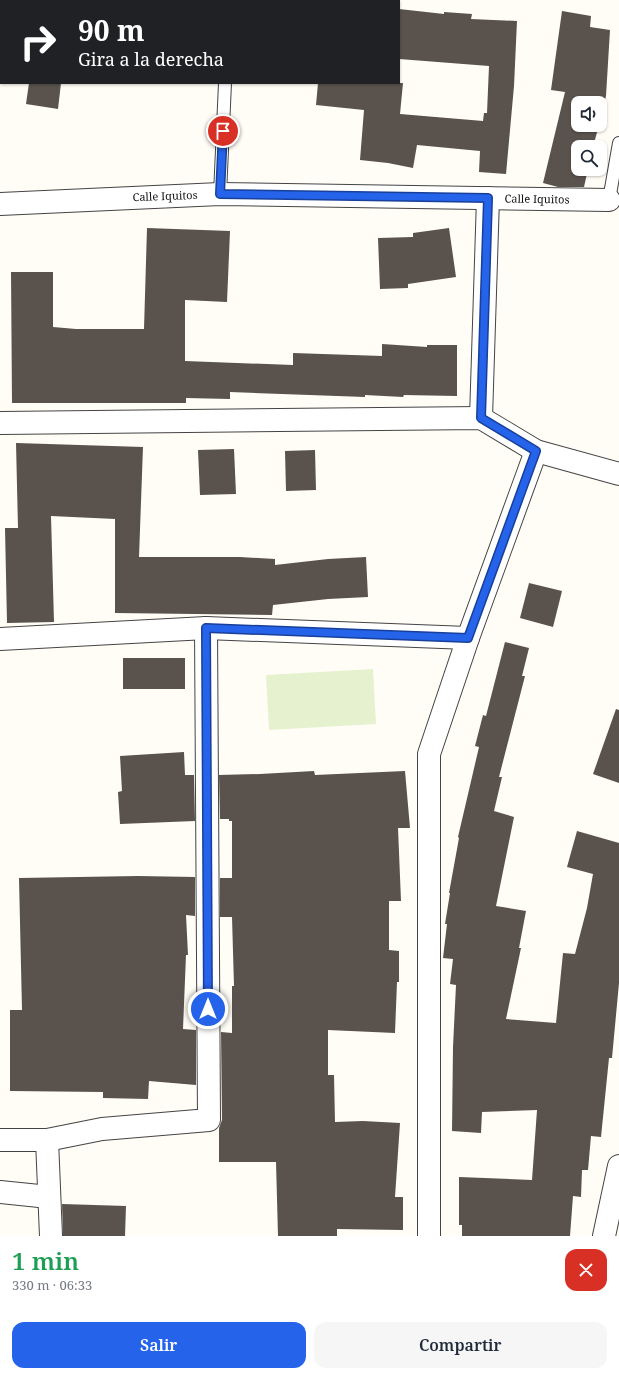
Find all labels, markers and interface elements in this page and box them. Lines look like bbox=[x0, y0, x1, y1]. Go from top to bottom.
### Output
text: 90 m bbox=[78, 11, 145, 49]
icon: right bbox=[12, 16, 64, 68]
text: Gira a la derecha bbox=[78, 47, 224, 71]
map controls bbox=[571, 96, 607, 176]
button: sound bbox=[571, 96, 607, 132]
pin bbox=[206, 114, 240, 148]
icon: arrive bbox=[212, 120, 234, 142]
button: search bbox=[571, 140, 607, 176]
street label: Calle Iquitos bbox=[132, 187, 198, 204]
street label: Calle Iquitos bbox=[504, 190, 570, 207]
position arrow bbox=[187, 988, 229, 1030]
text: 1 min bbox=[12, 1244, 79, 1277]
button: close bbox=[565, 1249, 607, 1291]
text: 330 m · 06:33 bbox=[12, 1276, 92, 1294]
button: Salir bbox=[12, 1322, 306, 1368]
button: Compartir bbox=[314, 1322, 607, 1368]

